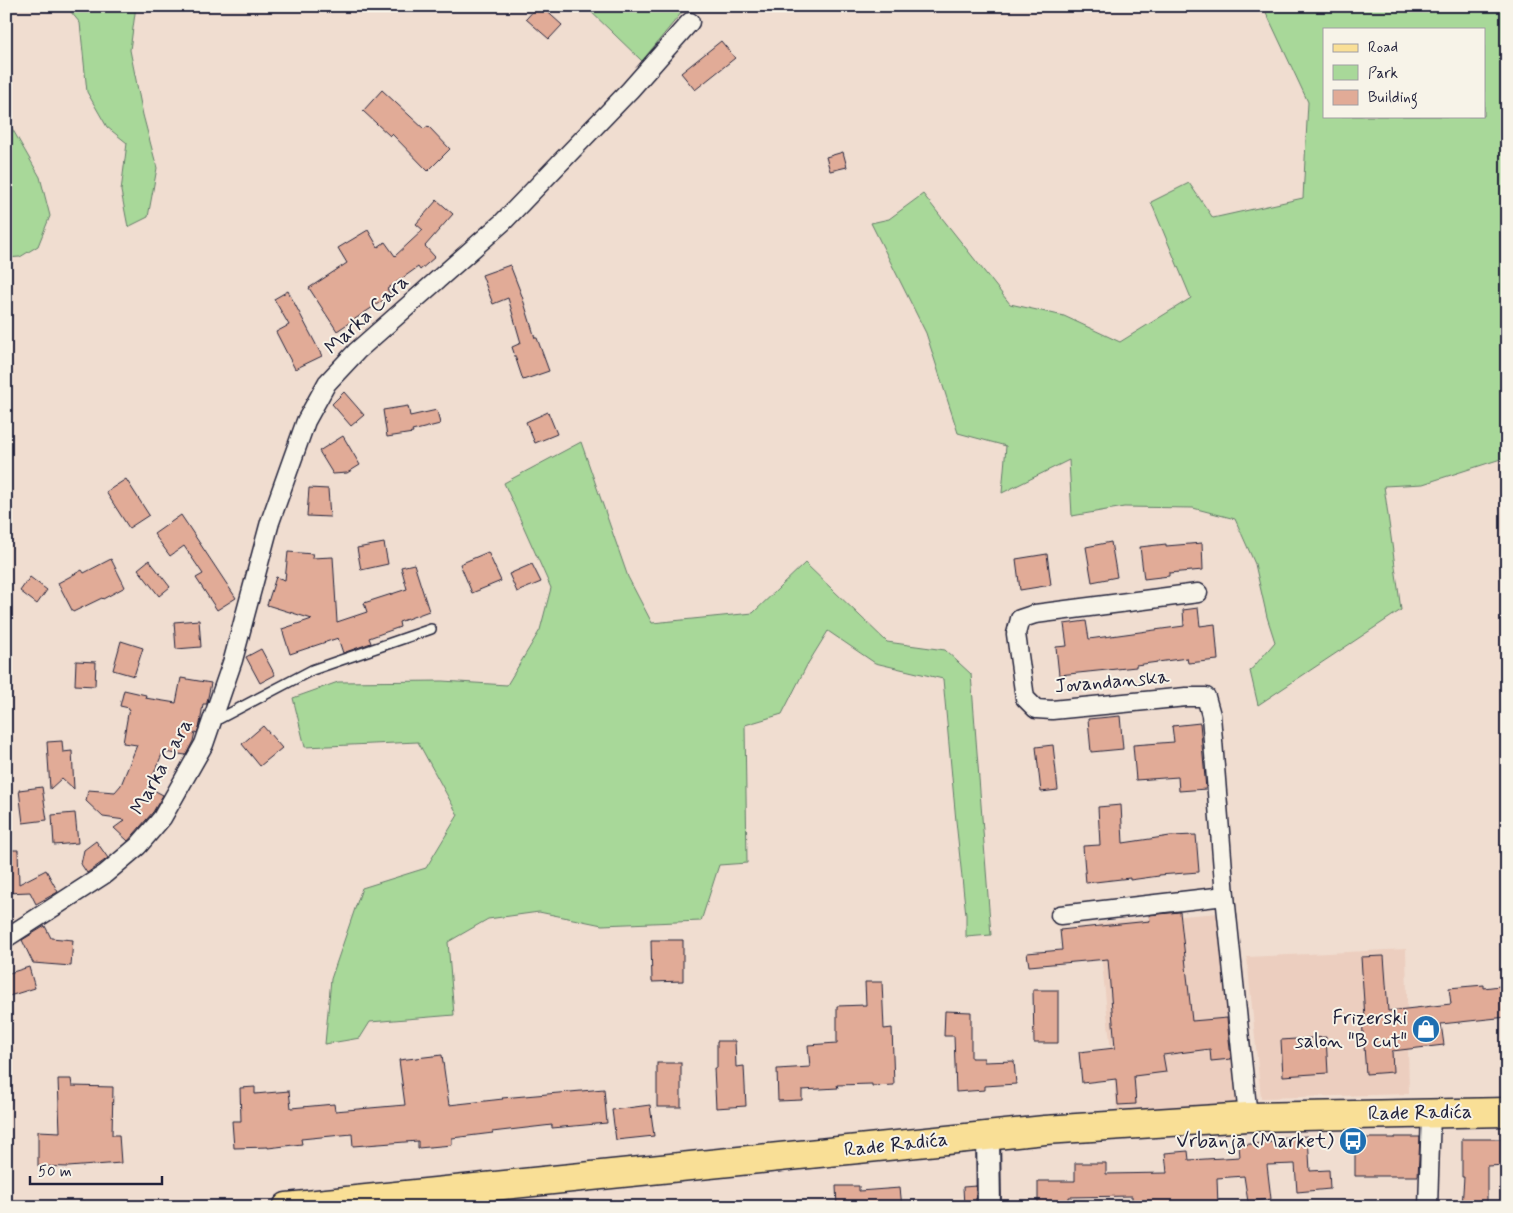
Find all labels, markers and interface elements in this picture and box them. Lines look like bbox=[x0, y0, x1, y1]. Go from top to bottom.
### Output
legend bbox=[1323, 28, 1486, 118]
text: Road bbox=[1368, 38, 1398, 58]
text: Park bbox=[1368, 64, 1398, 84]
text: Building bbox=[1368, 88, 1418, 109]
street label: Marka Cara bbox=[319, 269, 415, 361]
street label: Jovandanska bbox=[1053, 663, 1171, 700]
street label: Marka Cara bbox=[125, 714, 199, 820]
place label: Frizerski salon "B cut" bbox=[1295, 1005, 1407, 1055]
shop icon: Frizerski salon "B cut" bbox=[1411, 1014, 1441, 1044]
street label: Rade Radića bbox=[1368, 1099, 1472, 1127]
street label: Rade Radića bbox=[843, 1126, 949, 1164]
bus stop icon: Vrbanja (Market) bbox=[1338, 1126, 1368, 1156]
place label: Vrbanja (Market) bbox=[1176, 1128, 1334, 1155]
scale bar bbox=[30, 1153, 162, 1185]
text: 50 m bbox=[38, 1162, 72, 1182]

